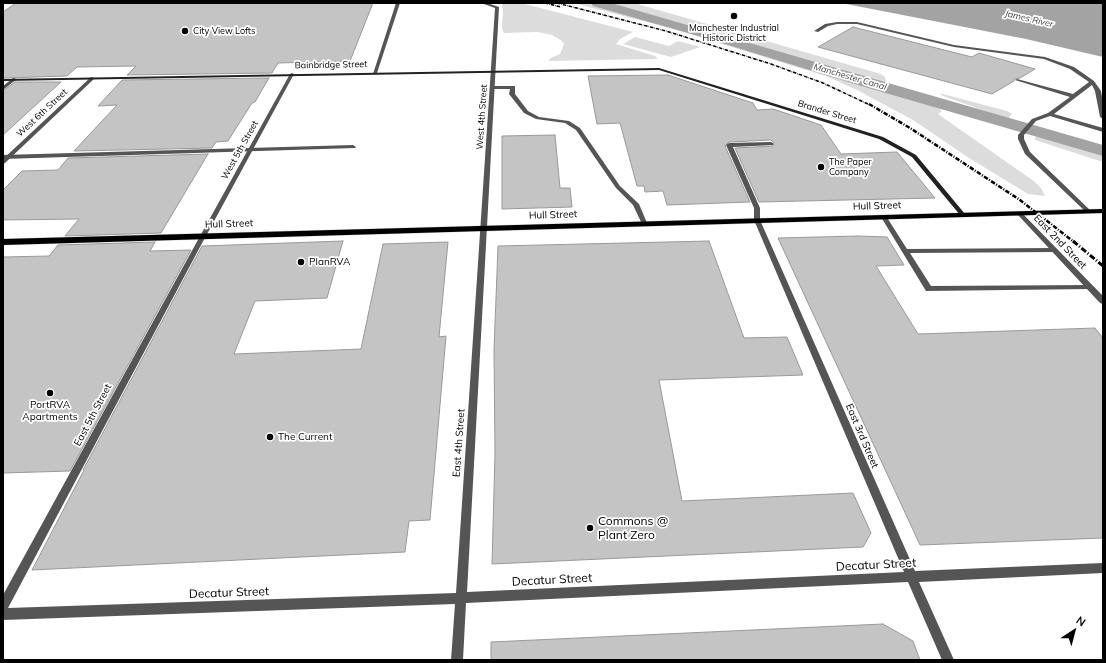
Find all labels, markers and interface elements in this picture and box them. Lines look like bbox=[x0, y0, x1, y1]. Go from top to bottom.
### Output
water label: James River bbox=[1004, 8, 1054, 30]
marker: Manchester Industrial Historic District bbox=[729, 11, 739, 21]
place label: Manchester Industrial Historic District bbox=[689, 23, 779, 44]
marker: City View Lofts bbox=[180, 26, 190, 36]
place label: City View Lofts bbox=[193, 26, 255, 36]
street label: Bainbridge Street bbox=[295, 59, 367, 71]
water label: Manchester Canal bbox=[812, 61, 888, 93]
street label: West 4th Street bbox=[474, 84, 490, 150]
street label: West 6th Street bbox=[14, 87, 70, 139]
street label: Brander Street bbox=[796, 98, 858, 126]
street label: West 5th Street bbox=[219, 119, 261, 181]
place label: The Paper Company bbox=[829, 157, 872, 178]
marker: The Paper Company bbox=[816, 162, 826, 172]
street label: Hull Street bbox=[853, 199, 901, 213]
street label: Hull Street bbox=[529, 208, 577, 222]
street label: East 2nd Street bbox=[1031, 212, 1089, 272]
street label: Hull Street bbox=[205, 217, 253, 231]
place label: PlanRVA bbox=[309, 256, 350, 268]
marker: PlanRVA bbox=[296, 257, 306, 267]
street label: East 5th Street bbox=[72, 382, 114, 448]
marker: PortRVA Apartments bbox=[45, 388, 55, 398]
place label: PortRVA Apartments bbox=[22, 399, 78, 422]
street label: East 3rd Street bbox=[843, 402, 881, 470]
street label: East 4th Street bbox=[451, 408, 467, 478]
place label: The Current bbox=[278, 431, 332, 443]
marker: The Current bbox=[265, 432, 275, 442]
place label: Commons @ Plant Zero bbox=[598, 514, 668, 542]
marker: Commons @ Plant Zero bbox=[585, 523, 595, 533]
street label: Decatur Street bbox=[835, 556, 917, 574]
street label: Decatur Street bbox=[511, 571, 593, 589]
street label: Decatur Street bbox=[189, 584, 269, 602]
north arrow bbox=[1054, 611, 1094, 651]
text: N bbox=[1074, 613, 1089, 629]

